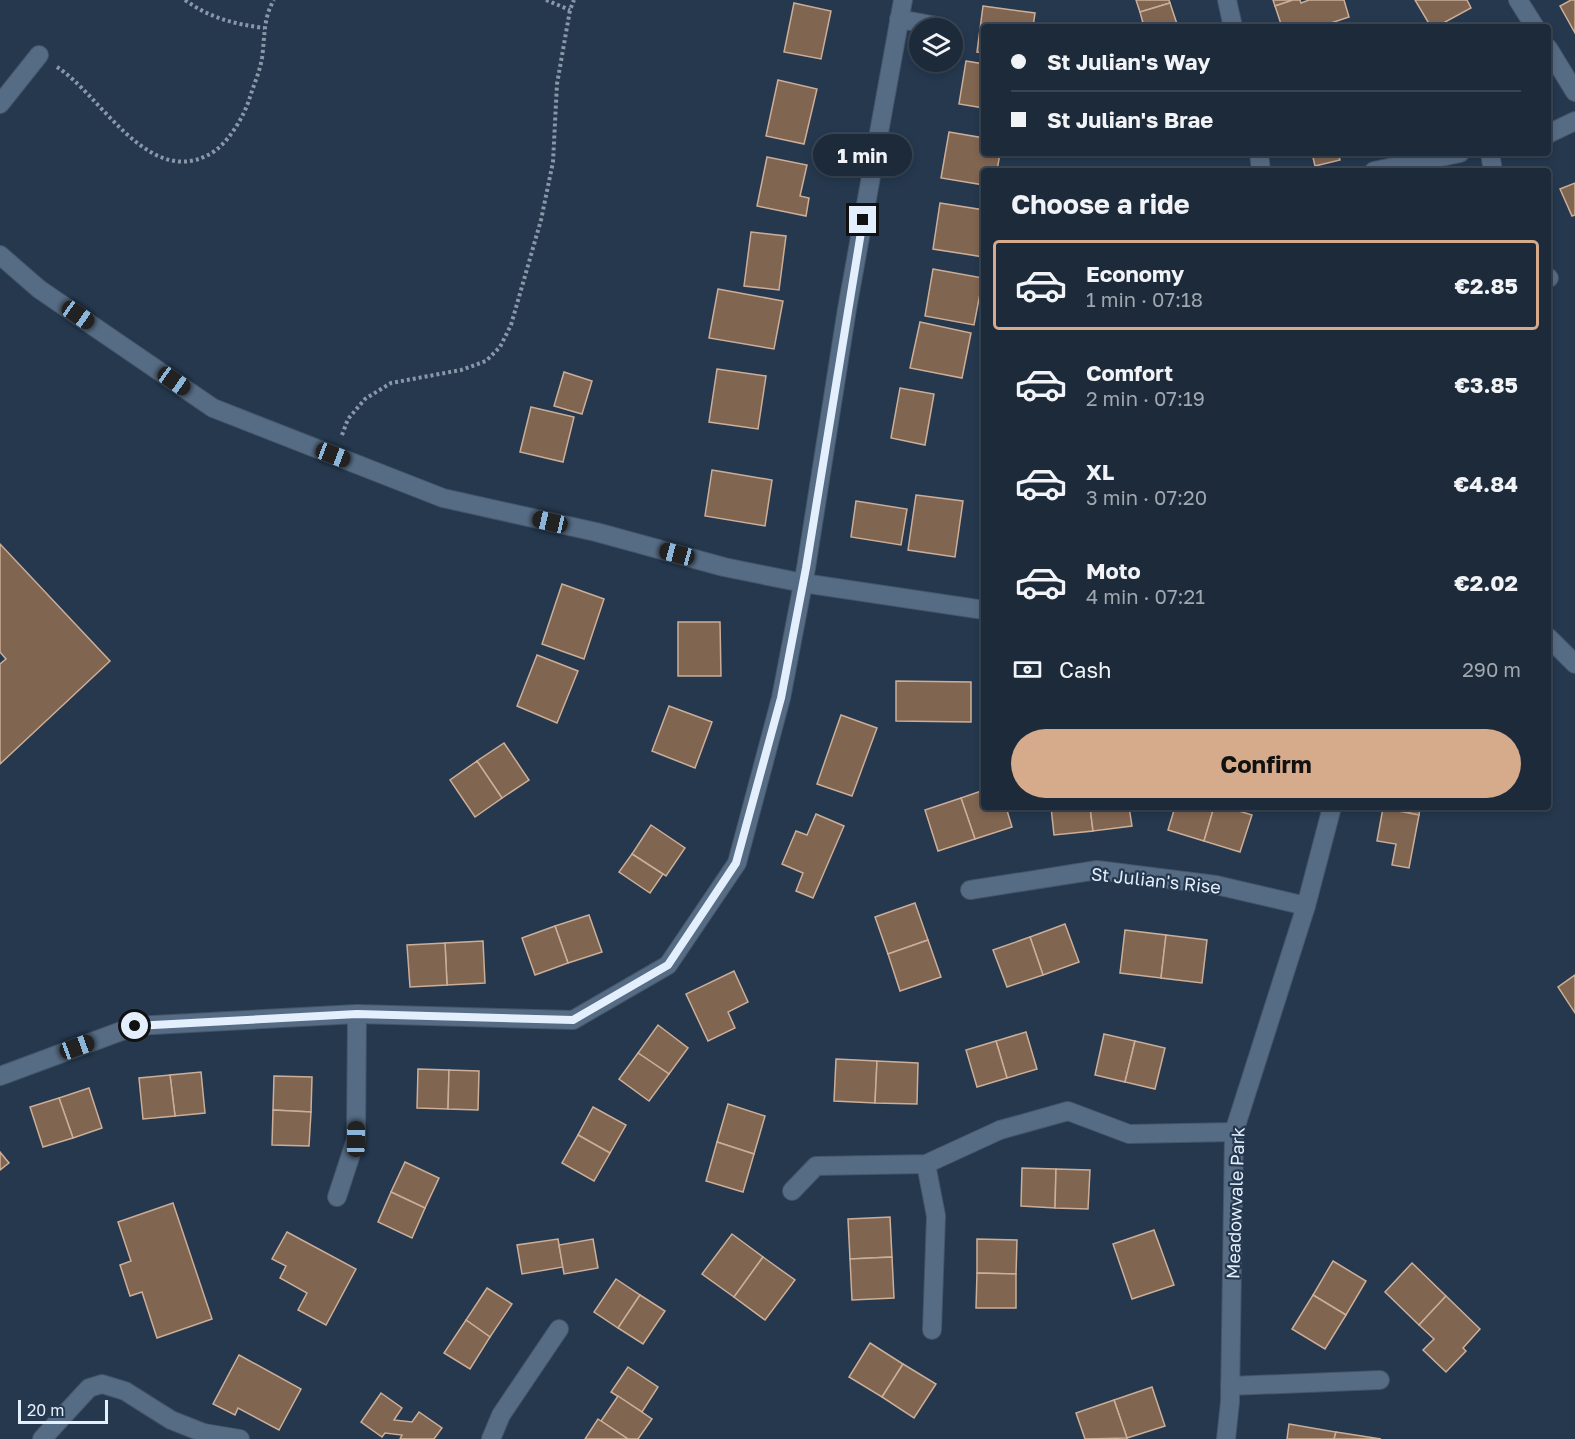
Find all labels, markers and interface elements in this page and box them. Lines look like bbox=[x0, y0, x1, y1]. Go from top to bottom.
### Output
map controls bbox=[909, 18, 963, 72]
button: layers bbox=[909, 18, 963, 72]
text: St Julian's Way bbox=[1047, 48, 1210, 75]
text: St Julian's Brae bbox=[1047, 106, 1213, 133]
callout: 1 min bbox=[814, 133, 912, 175]
text: 1 min bbox=[837, 143, 888, 167]
text: Choose a ride bbox=[1011, 188, 1190, 220]
route end bbox=[849, 206, 876, 233]
icon: car bbox=[1014, 258, 1068, 312]
text: Economy bbox=[1086, 260, 1184, 287]
text: €2.85 bbox=[1455, 272, 1518, 299]
text: 1 min · 07:18 bbox=[1086, 287, 1203, 311]
car bbox=[58, 297, 98, 333]
icon: car bbox=[1014, 357, 1068, 411]
text: Comfort bbox=[1086, 359, 1173, 386]
car bbox=[154, 363, 194, 399]
text: €3.85 bbox=[1455, 371, 1518, 398]
text: 2 min · 07:19 bbox=[1086, 386, 1205, 410]
car bbox=[313, 440, 353, 470]
icon: car bbox=[1014, 456, 1068, 510]
text: XL bbox=[1086, 458, 1114, 485]
text: €4.84 bbox=[1454, 470, 1518, 497]
text: 3 min · 07:20 bbox=[1086, 485, 1207, 509]
car bbox=[530, 509, 570, 535]
car bbox=[657, 541, 697, 567]
icon: car bbox=[1014, 555, 1068, 609]
text: Moto bbox=[1086, 557, 1141, 584]
text: €2.02 bbox=[1454, 569, 1518, 596]
text: 4 min · 07:21 bbox=[1086, 584, 1205, 608]
icon: cash bbox=[1011, 653, 1044, 686]
text: Cash bbox=[1059, 656, 1112, 683]
text: 290 m bbox=[1462, 657, 1521, 681]
button: Confirm bbox=[1011, 729, 1521, 798]
street label: St Julian's Rise bbox=[1090, 862, 1222, 898]
route start bbox=[121, 1012, 148, 1039]
car bbox=[57, 1032, 97, 1062]
car bbox=[347, 1121, 365, 1157]
street label: Meadowvale Park bbox=[1221, 1127, 1249, 1279]
scale bar bbox=[18, 1397, 108, 1424]
text: 20 m bbox=[27, 1400, 64, 1420]

